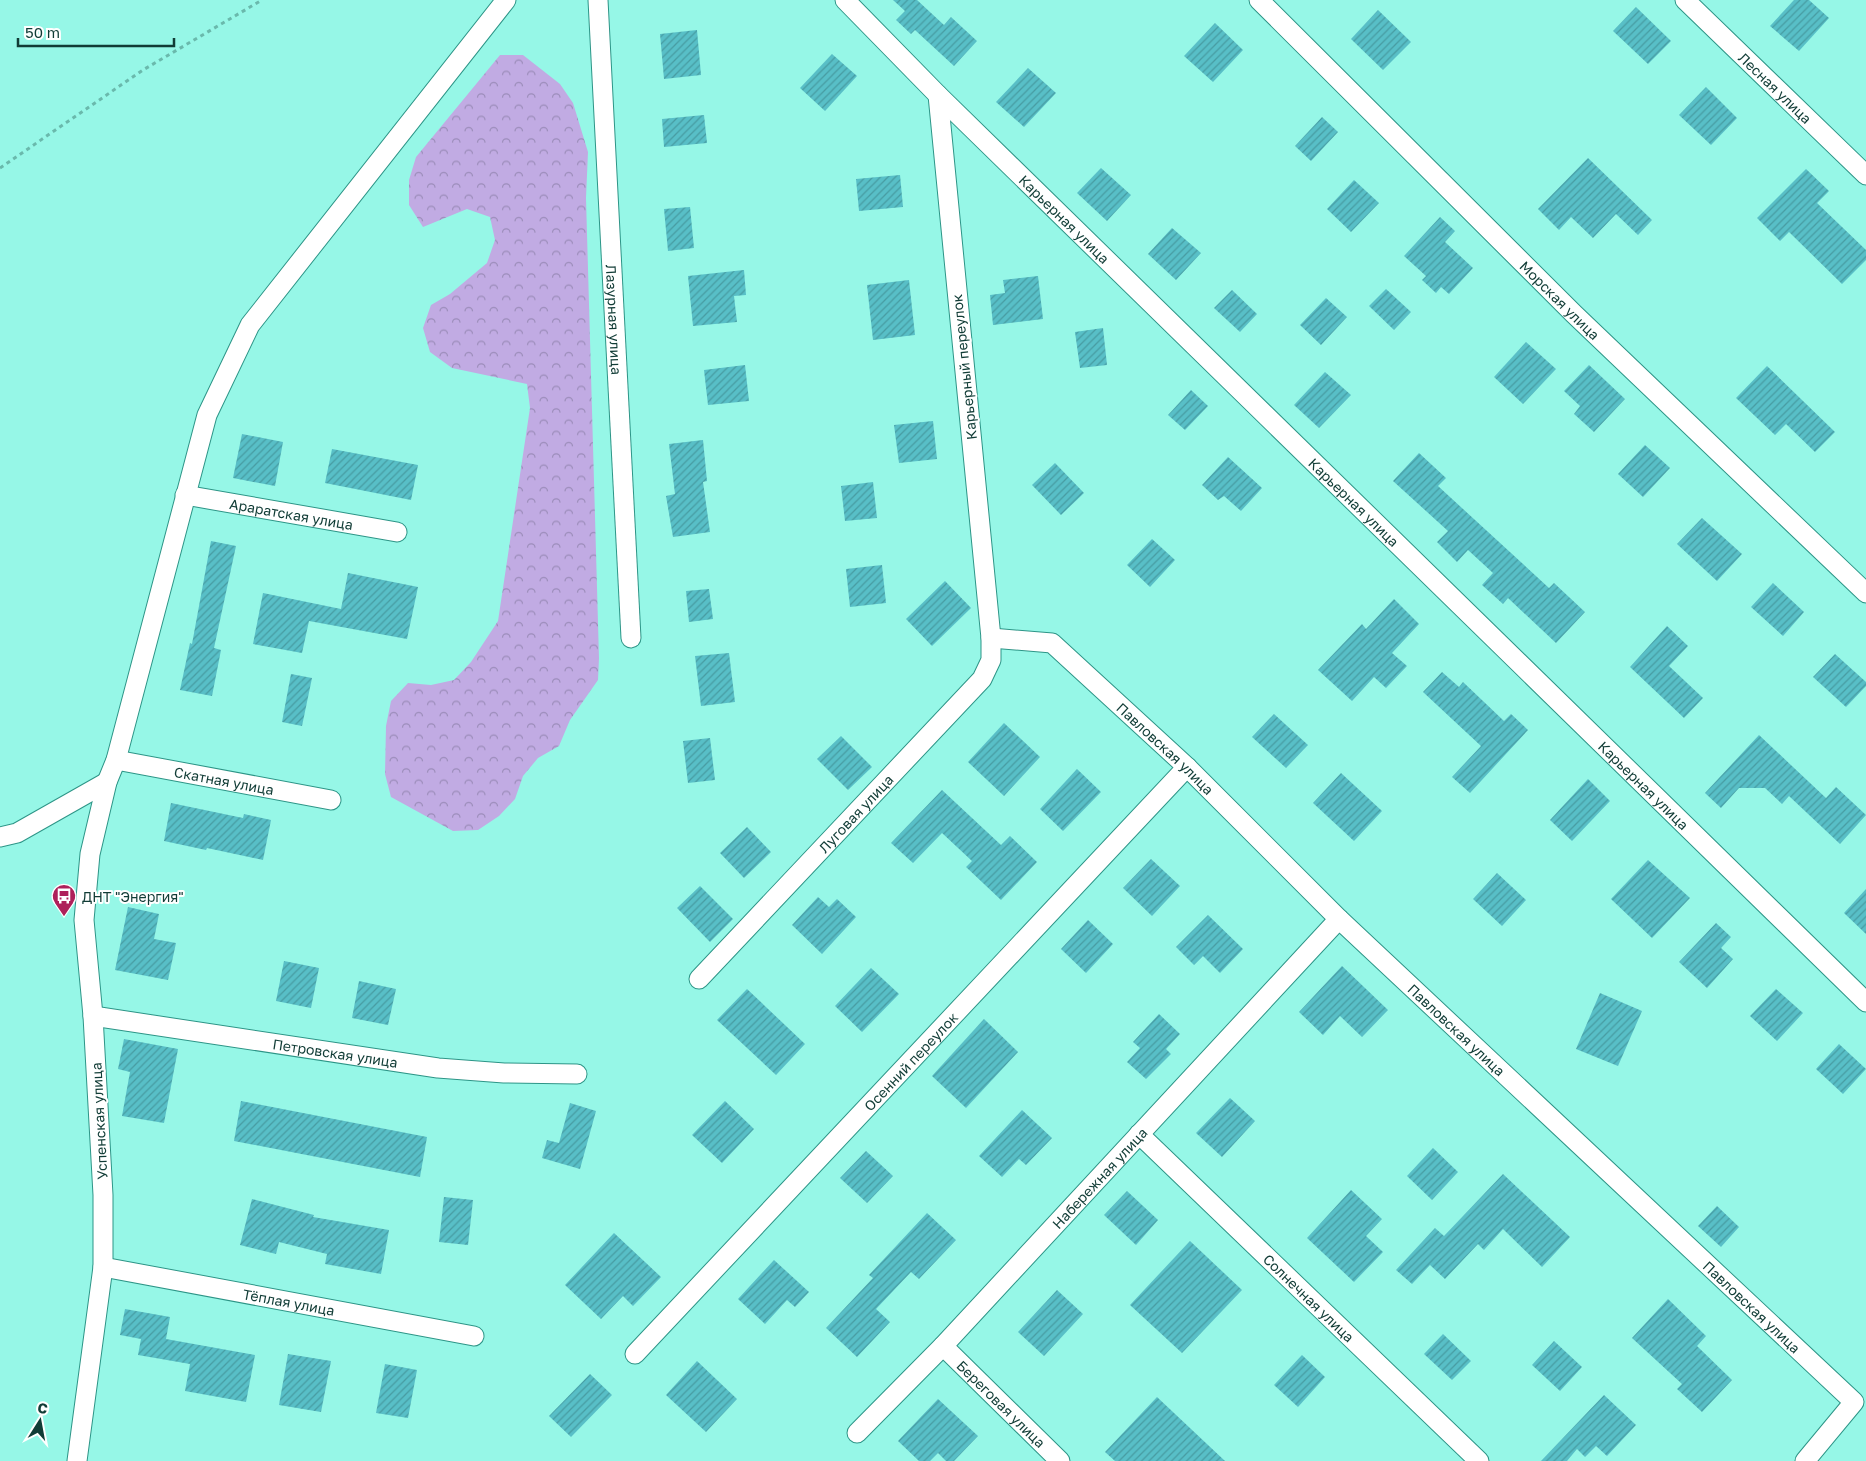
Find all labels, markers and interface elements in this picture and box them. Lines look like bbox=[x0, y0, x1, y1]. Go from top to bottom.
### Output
scale bar bbox=[18, 15, 174, 47]
text: 50 m bbox=[25, 23, 60, 41]
street label: Лесная улица bbox=[1736, 49, 1816, 127]
street label: Карьерная улица bbox=[1016, 171, 1113, 267]
street label: Морская улица bbox=[1517, 257, 1604, 343]
street label: Лазурная улица bbox=[603, 264, 626, 375]
street label: Карьерный переулок bbox=[948, 293, 980, 441]
street label: Карьерная улица bbox=[1306, 454, 1403, 550]
street label: Араратская улица bbox=[228, 494, 354, 533]
street label: Павловская улица bbox=[1114, 699, 1218, 798]
street label: Карьерная улица bbox=[1595, 737, 1693, 833]
street label: Скатная улица bbox=[173, 763, 275, 798]
street label: Луговая улица bbox=[815, 771, 896, 856]
bus stop icon: ДНТ "Энергия" bbox=[51, 883, 77, 917]
place label: ДНТ "Энергия" bbox=[82, 888, 184, 905]
street label: Павловская улица bbox=[1405, 980, 1509, 1079]
street label: Осенний переулок bbox=[860, 1008, 961, 1114]
street label: Петровская улица bbox=[272, 1035, 399, 1070]
street label: Успенская улица bbox=[87, 1062, 111, 1180]
street label: Набережная улица bbox=[1048, 1124, 1150, 1232]
street label: Солнечная улица bbox=[1260, 1250, 1358, 1345]
street label: Павловская улица bbox=[1700, 1257, 1804, 1356]
street label: Тёплая улица bbox=[242, 1285, 336, 1318]
street label: Береговая улица bbox=[954, 1356, 1049, 1451]
north arrow bbox=[15, 1396, 65, 1446]
text: С bbox=[36, 1398, 49, 1417]

